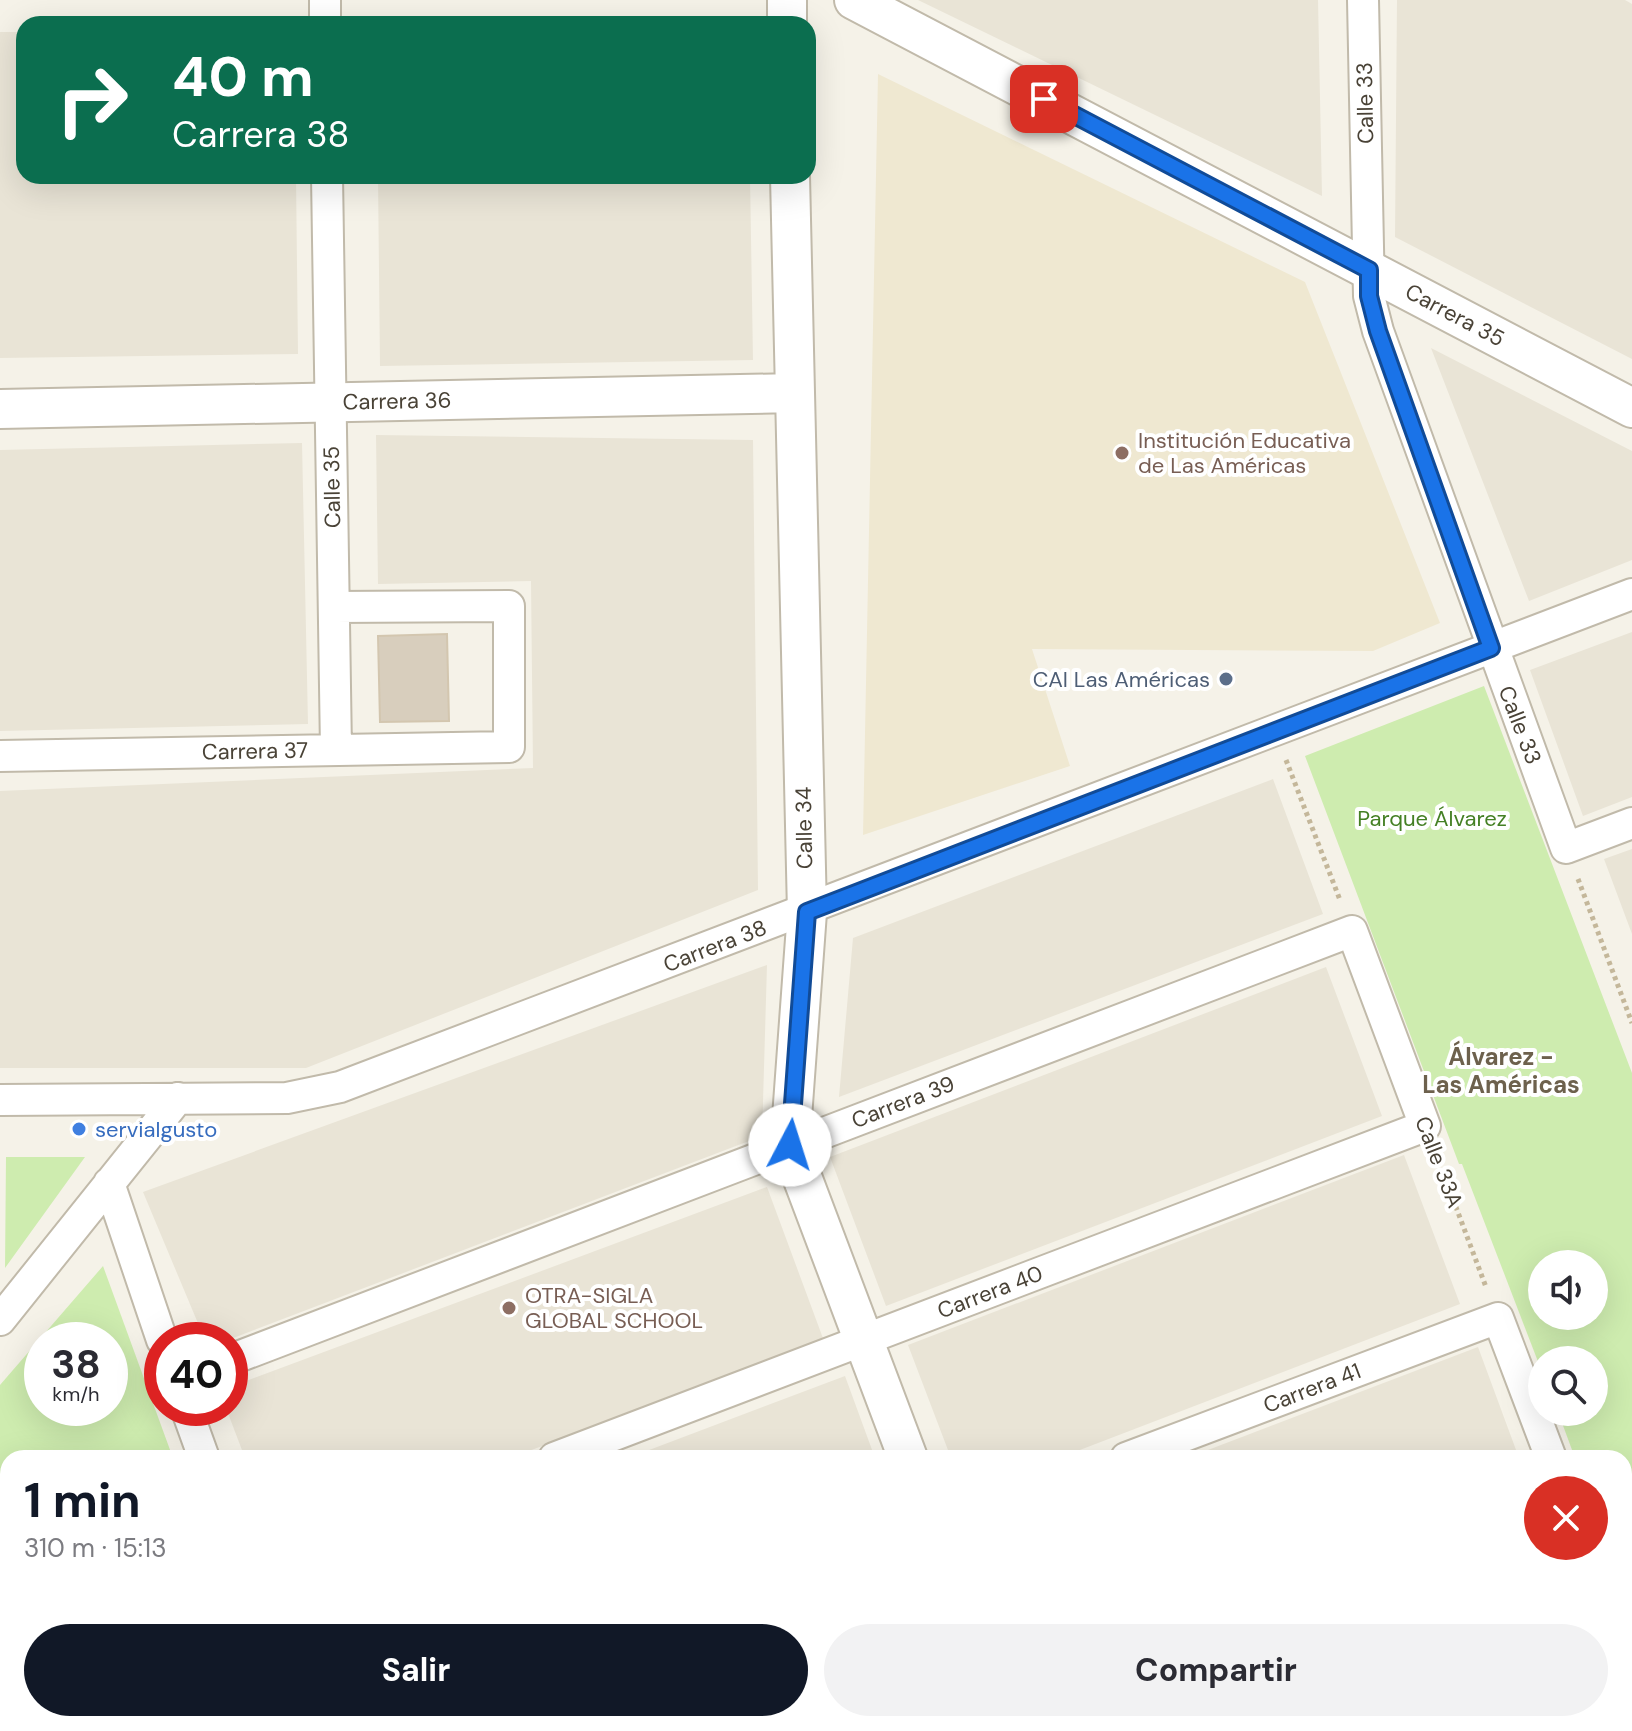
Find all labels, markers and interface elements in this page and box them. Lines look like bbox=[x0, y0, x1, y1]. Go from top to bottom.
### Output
text: 40 m bbox=[172, 40, 314, 113]
icon: right bbox=[40, 48, 144, 152]
street label: Calle 33 bbox=[1350, 62, 1380, 144]
pin bbox=[1010, 65, 1078, 133]
icon: arrive bbox=[1022, 77, 1066, 121]
text: Carrera 38 bbox=[172, 111, 349, 158]
street label: Carrera 35 bbox=[1400, 277, 1510, 353]
street label: Carrera 36 bbox=[342, 386, 452, 416]
place label: Institución Educativa de Las Américas bbox=[1138, 426, 1351, 480]
marker: Institución Educativa de Las Américas bbox=[1113, 444, 1131, 462]
street label: Calle 35 bbox=[317, 446, 347, 528]
place label: CAI Las Américas bbox=[1033, 665, 1210, 694]
marker: CAI Las Américas bbox=[1217, 670, 1235, 688]
street label: Calle 33 bbox=[1492, 682, 1548, 768]
street label: Carrera 37 bbox=[202, 736, 308, 766]
street label: Calle 34 bbox=[789, 787, 819, 869]
park label: Parque Álvarez bbox=[1357, 804, 1507, 833]
street label: Carrera 38 bbox=[659, 913, 771, 979]
district label: Álvarez - Las Américas bbox=[1422, 1040, 1580, 1100]
street label: Carrera 39 bbox=[847, 1069, 959, 1135]
position arrow bbox=[748, 1103, 832, 1187]
street label: Calle 33A bbox=[1408, 1112, 1470, 1212]
place label: servialgusto bbox=[95, 1115, 217, 1144]
marker: servialgusto bbox=[70, 1120, 88, 1138]
map controls bbox=[1528, 1250, 1608, 1426]
button: sound bbox=[1528, 1250, 1608, 1330]
street label: Carrera 40 bbox=[933, 1259, 1047, 1325]
place label: OTRA-SIGLA GLOBAL SCHOOL bbox=[525, 1281, 703, 1335]
marker: OTRA-SIGLA GLOBAL SCHOOL bbox=[500, 1299, 518, 1317]
speed limit sign: 40 bbox=[144, 1322, 248, 1426]
text: 38 bbox=[51, 1338, 101, 1390]
button: search bbox=[1528, 1346, 1608, 1426]
street label: Carrera 41 bbox=[1259, 1356, 1365, 1420]
text: km/h bbox=[52, 1381, 100, 1407]
text: 1 min bbox=[24, 1469, 141, 1532]
button: close bbox=[1524, 1476, 1608, 1560]
text: 310 m · 15:13 bbox=[24, 1531, 167, 1565]
button: Salir bbox=[24, 1624, 808, 1716]
button: Compartir bbox=[824, 1624, 1608, 1716]

